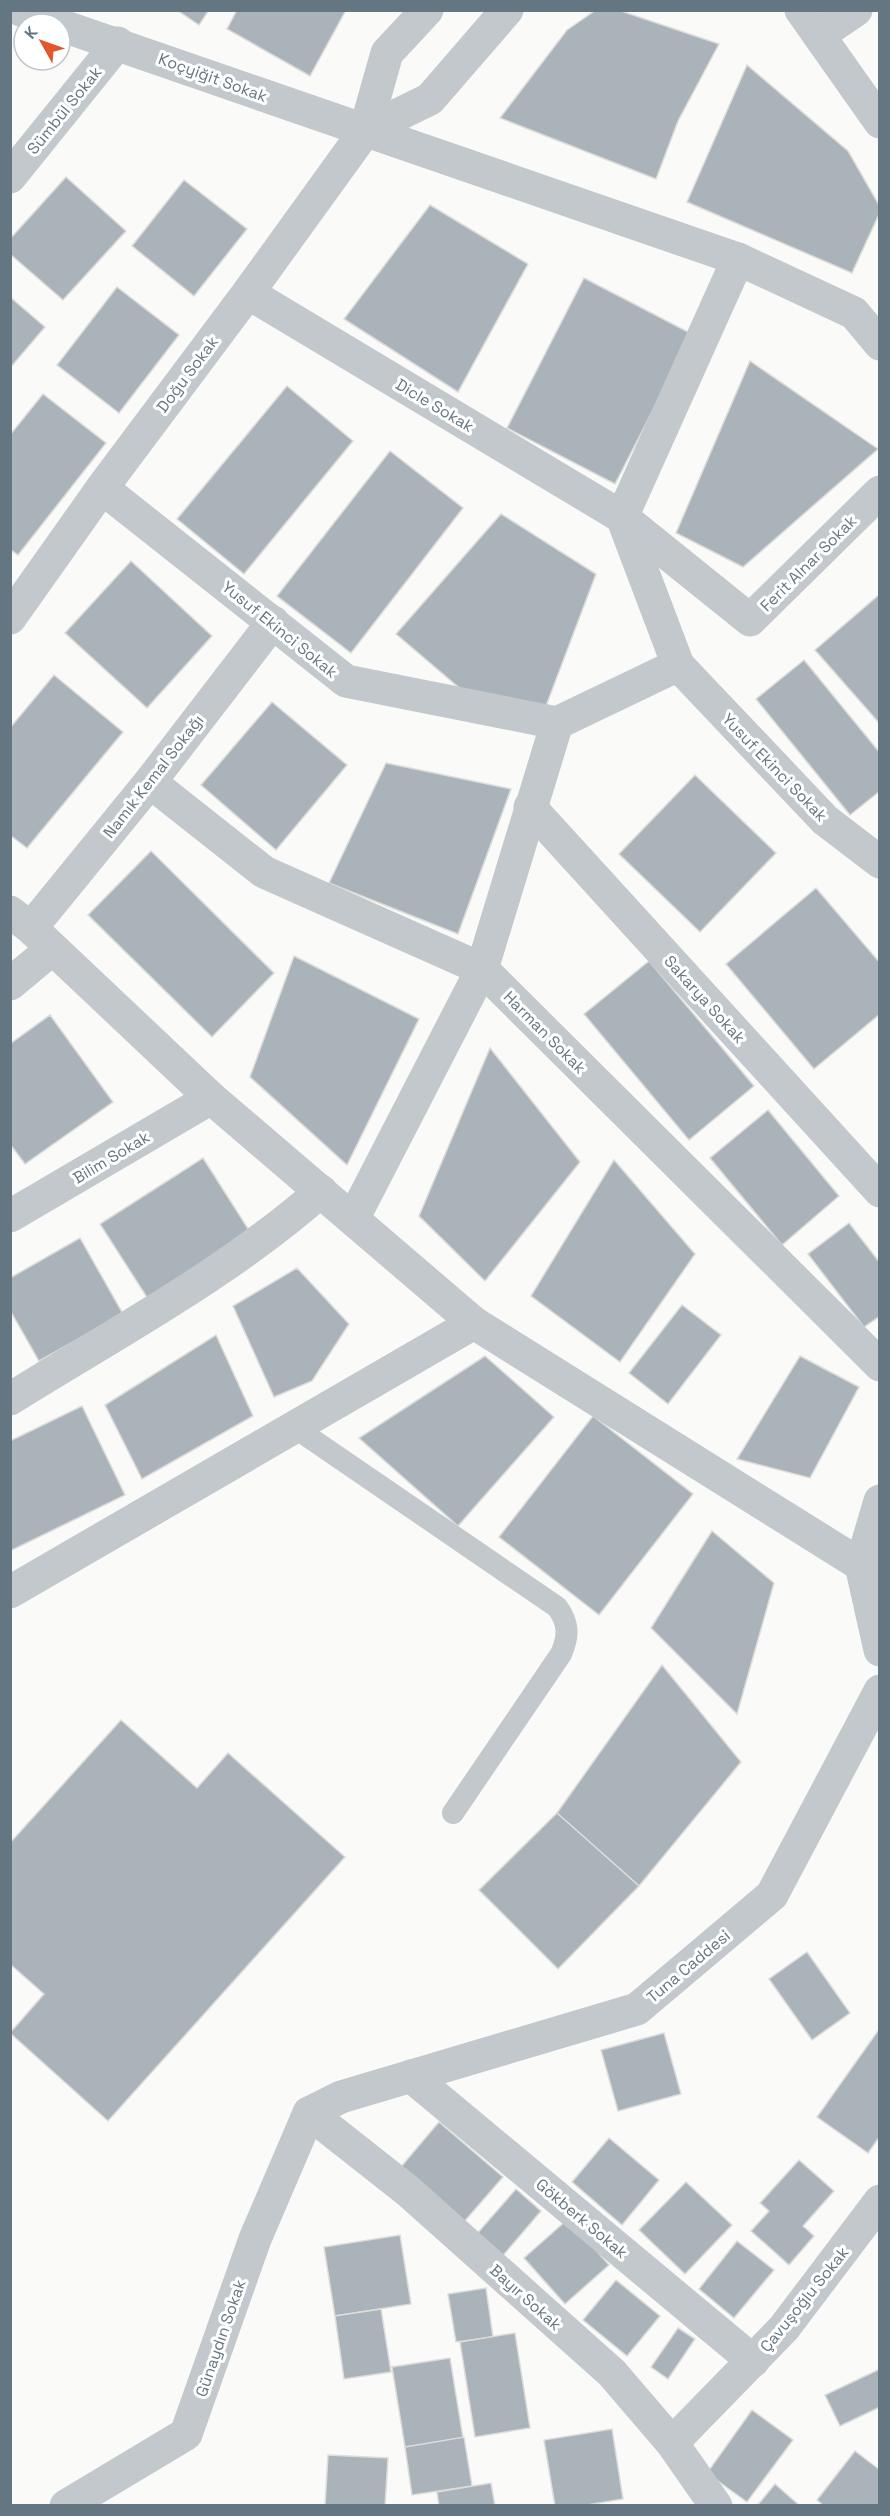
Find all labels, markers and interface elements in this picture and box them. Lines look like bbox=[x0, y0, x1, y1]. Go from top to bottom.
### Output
north arrow bbox=[12, 12, 72, 72]
text: K bbox=[20, 22, 42, 43]
street label: Koçyiğit Sokak bbox=[156, 48, 270, 107]
street label: Sümbül Sokak bbox=[22, 62, 107, 159]
street label: Doğu Sokak bbox=[152, 331, 223, 417]
street label: Dicle Sokak bbox=[392, 374, 478, 437]
street label: Ferit Alnar Sokak bbox=[756, 510, 861, 616]
street label: Yusuf Ekinci Sokak bbox=[218, 576, 342, 683]
street label: Yusuf Ekinci Sokak bbox=[718, 709, 832, 826]
street label: Namık Kemal Sokağı bbox=[99, 710, 208, 842]
street label: Sakarya Sokak bbox=[659, 951, 750, 1048]
street label: Harman Sokak bbox=[499, 987, 591, 1078]
street label: Bilim Sokak bbox=[69, 1126, 154, 1189]
street label: Tuna Caddesi bbox=[642, 1925, 734, 2007]
street label: Gökberk Sokak bbox=[531, 2174, 632, 2263]
street label: Çavuşoğlu Sokak bbox=[755, 2242, 854, 2356]
street label: Bayır Sokak bbox=[485, 2260, 566, 2335]
street label: Günaydın Sokak bbox=[191, 2276, 251, 2400]

